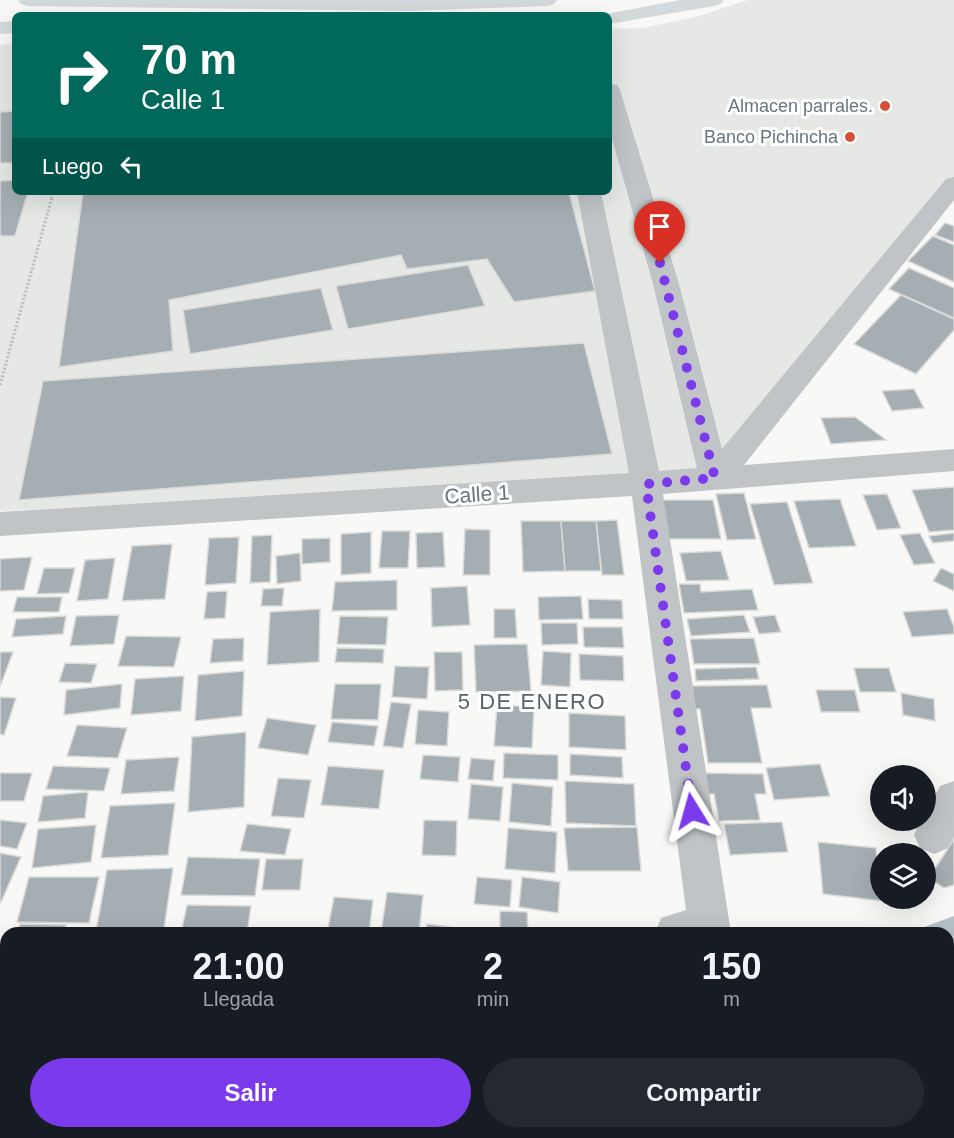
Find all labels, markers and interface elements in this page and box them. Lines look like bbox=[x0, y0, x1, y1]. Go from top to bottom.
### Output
icon: right bbox=[42, 36, 120, 114]
text: 70 m bbox=[141, 36, 237, 83]
text: Calle 1 bbox=[141, 85, 225, 115]
place label: Almacen parrales. bbox=[728, 96, 873, 116]
marker: Almacen parrales. bbox=[878, 99, 892, 113]
place label: Banco Pichincha bbox=[704, 127, 839, 147]
marker: Banco Pichincha bbox=[843, 130, 857, 144]
icon: left bbox=[115, 150, 148, 183]
text: Luego bbox=[42, 154, 103, 179]
pin bbox=[634, 201, 685, 263]
icon: arrive bbox=[643, 210, 676, 243]
street label: Calle 1 bbox=[444, 480, 510, 508]
district label: 5 DE ENERO bbox=[458, 689, 606, 714]
map controls bbox=[870, 765, 936, 909]
button: sound bbox=[870, 765, 936, 831]
position arrow bbox=[660, 779, 724, 843]
button: layers bbox=[870, 843, 936, 909]
text: 21:00 bbox=[192, 946, 284, 987]
text: 2 bbox=[483, 946, 503, 987]
text: 150 bbox=[701, 946, 762, 987]
text: Llegada bbox=[203, 988, 274, 1010]
text: min bbox=[477, 988, 509, 1010]
text: m bbox=[723, 988, 740, 1010]
button: Salir bbox=[30, 1058, 471, 1127]
button: Compartir bbox=[483, 1058, 924, 1127]

